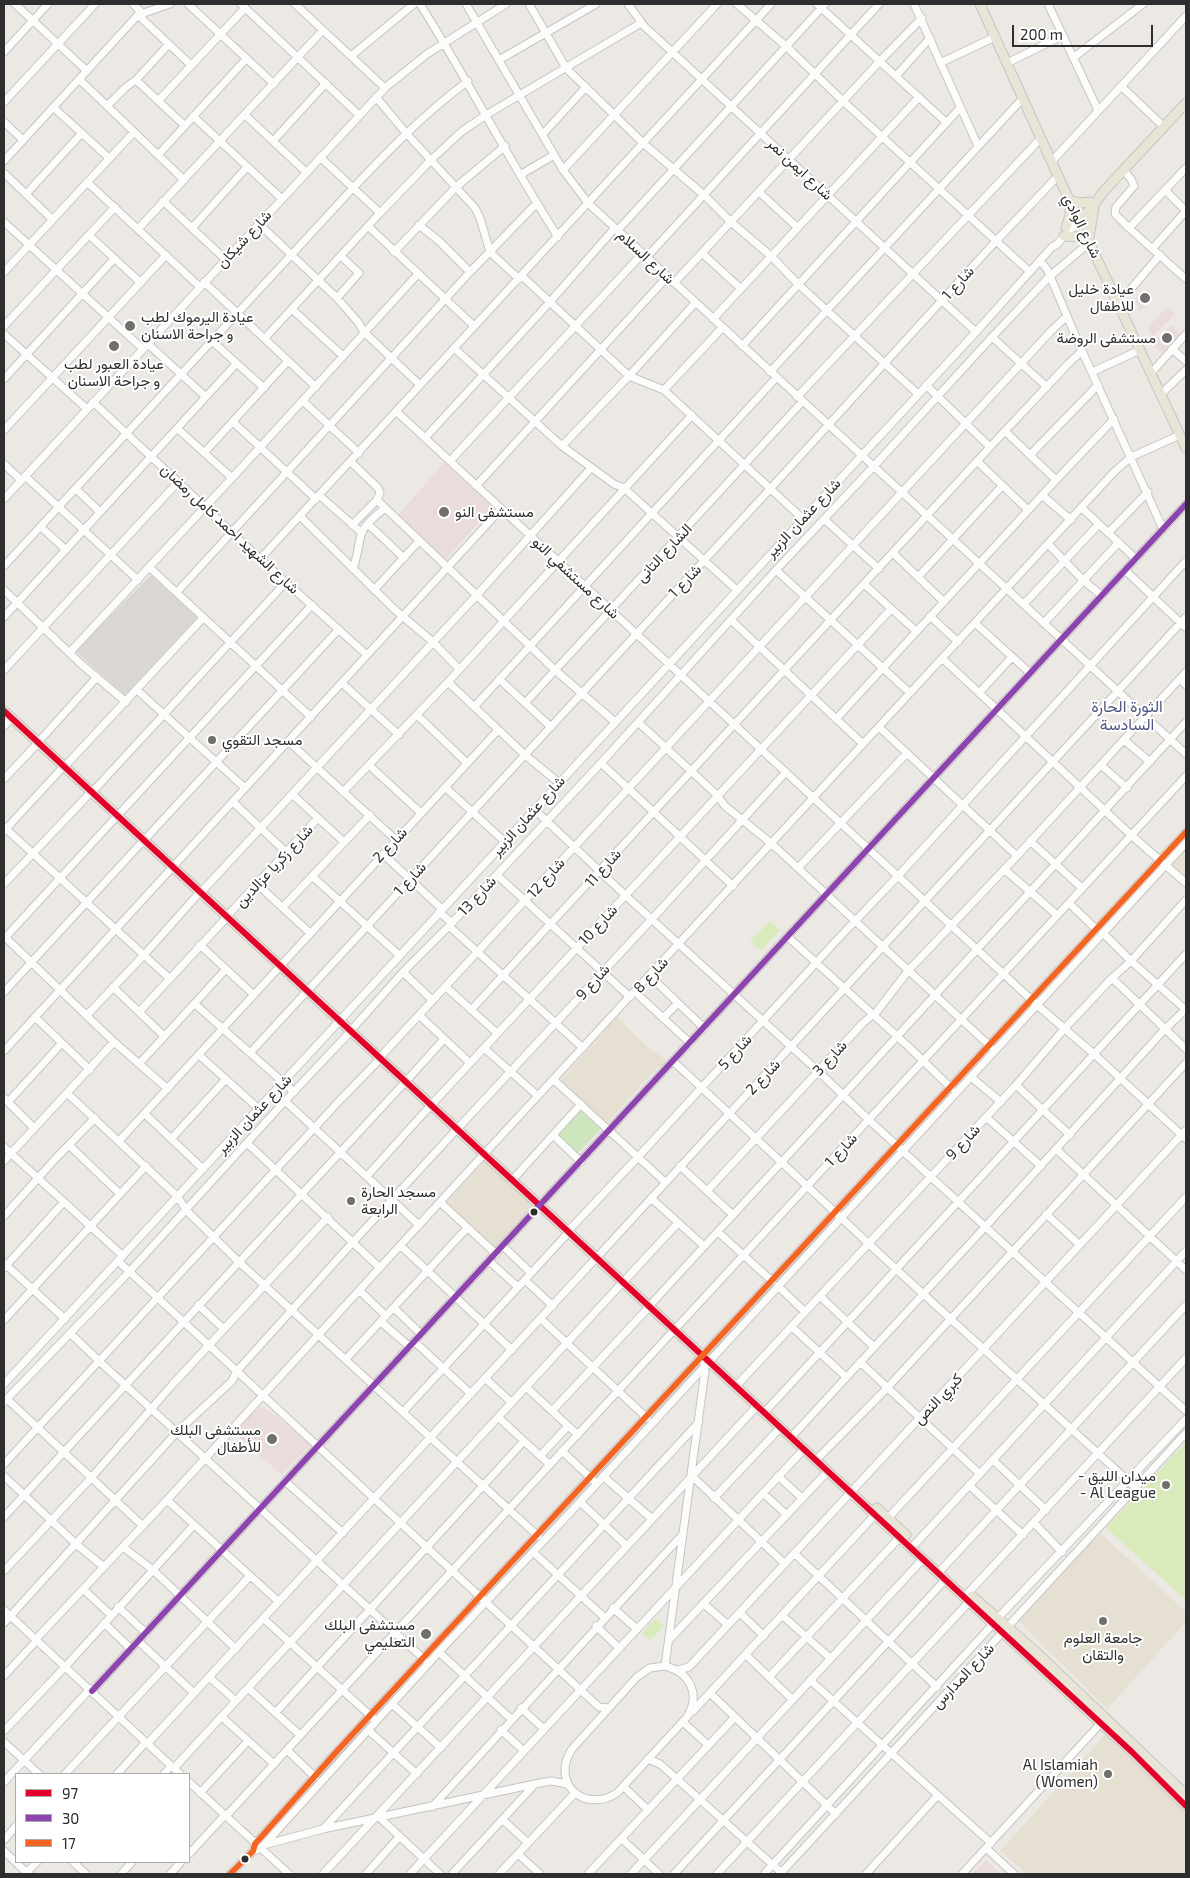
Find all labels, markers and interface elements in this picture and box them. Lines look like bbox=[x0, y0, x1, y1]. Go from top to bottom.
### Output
scale bar bbox=[1015, 15, 1156, 47]
text: 200 m bbox=[1020, 25, 1063, 43]
street label: شارع ايمن نمر bbox=[763, 134, 837, 204]
street label: شارع الوادي bbox=[1059, 191, 1105, 261]
street label: شارع شيكان bbox=[213, 206, 275, 272]
street label: شارع السلام bbox=[614, 226, 678, 288]
street label: شارع 1 bbox=[938, 262, 978, 304]
place label: عيادة خليل للاطفال bbox=[1068, 280, 1134, 315]
marker: عيادة خليل للاطفال bbox=[1138, 291, 1152, 305]
place label: عيادة اليرموك لطب و جراحة الاسنان bbox=[141, 308, 254, 343]
marker: عيادة اليرموك لطب و جراحة الاسنان bbox=[123, 319, 137, 333]
place label: مستشفى الروضة bbox=[1056, 329, 1156, 347]
marker: مستشفى الروضة bbox=[1160, 331, 1174, 345]
marker: عيادة العبور لطب و جراحة الاسنان bbox=[107, 339, 121, 353]
place label: عيادة العبور لطب و جراحة الاسنان bbox=[64, 355, 164, 390]
street label: شارع الشهيد احمد كامل رمضان bbox=[157, 460, 303, 598]
street label: شارع عثمان الزبير bbox=[762, 475, 844, 561]
place label: مستشفى النو bbox=[455, 503, 534, 521]
marker: مستشفى النو bbox=[437, 505, 451, 519]
street label: الشارع التانى bbox=[632, 520, 696, 586]
street label: شارع مستشفي النو bbox=[529, 533, 623, 623]
street label: شارع 1 bbox=[665, 561, 705, 601]
district label: الثورة الحارة السادسة bbox=[1091, 697, 1163, 735]
place label: مسجد التقوي bbox=[222, 731, 302, 749]
marker: مسجد التقوي bbox=[206, 734, 218, 746]
street label: شارع عثمان الزبير bbox=[487, 772, 569, 860]
street label: شارع زكريا عزالدين bbox=[231, 821, 317, 911]
street label: شارع 2 bbox=[369, 824, 411, 866]
street label: شارع 11 bbox=[581, 845, 625, 891]
street label: شارع 12 bbox=[523, 854, 569, 902]
street label: شارع 1 bbox=[390, 858, 430, 900]
street label: شارع 13 bbox=[454, 872, 500, 920]
street label: شارع 10 bbox=[575, 901, 621, 949]
street label: شارع 8 bbox=[630, 953, 672, 997]
street label: شارع 9 bbox=[572, 960, 614, 1004]
street label: شارع 5 bbox=[714, 1031, 756, 1073]
street label: شارع 3 bbox=[809, 1037, 851, 1079]
street label: شارع 2 bbox=[742, 1056, 784, 1098]
street label: شارع عثمان الزبير bbox=[213, 1071, 295, 1157]
street label: شارع 9 bbox=[942, 1120, 984, 1164]
street label: شارع 1 bbox=[821, 1129, 861, 1171]
place label: مسجد الحارة الرابعة bbox=[361, 1183, 436, 1218]
marker: مسجد الحارة الرابعة bbox=[345, 1195, 357, 1207]
unlabelled marker bbox=[529, 1207, 539, 1217]
street label: كبري النص bbox=[910, 1370, 966, 1428]
place label: مستشفى البلك للأطفال bbox=[170, 1421, 261, 1456]
marker: مستشفى البلك للأطفال bbox=[265, 1432, 279, 1446]
place label: - ميدان الليق - Al League bbox=[1078, 1467, 1156, 1502]
marker: - ميدان الليق - Al League bbox=[1160, 1479, 1172, 1491]
marker: جامعة العلوم والتقان bbox=[1097, 1615, 1109, 1627]
place label: مستشفى البلك التعليمي bbox=[324, 1616, 415, 1651]
marker: مستشفى البلك التعليمي bbox=[419, 1627, 433, 1641]
place label: جامعة العلوم والتقان bbox=[1064, 1629, 1142, 1664]
street label: شارع المدارس bbox=[928, 1639, 998, 1713]
place label: Al Islamiah (Women) bbox=[1023, 1756, 1098, 1791]
marker: Al Islamiah (Women) bbox=[1102, 1768, 1114, 1780]
legend bbox=[15, 1773, 190, 1863]
text: 97 bbox=[62, 1784, 78, 1802]
text: 30 bbox=[62, 1809, 79, 1827]
text: 17 bbox=[62, 1834, 76, 1852]
unlabelled marker bbox=[240, 1854, 250, 1864]

